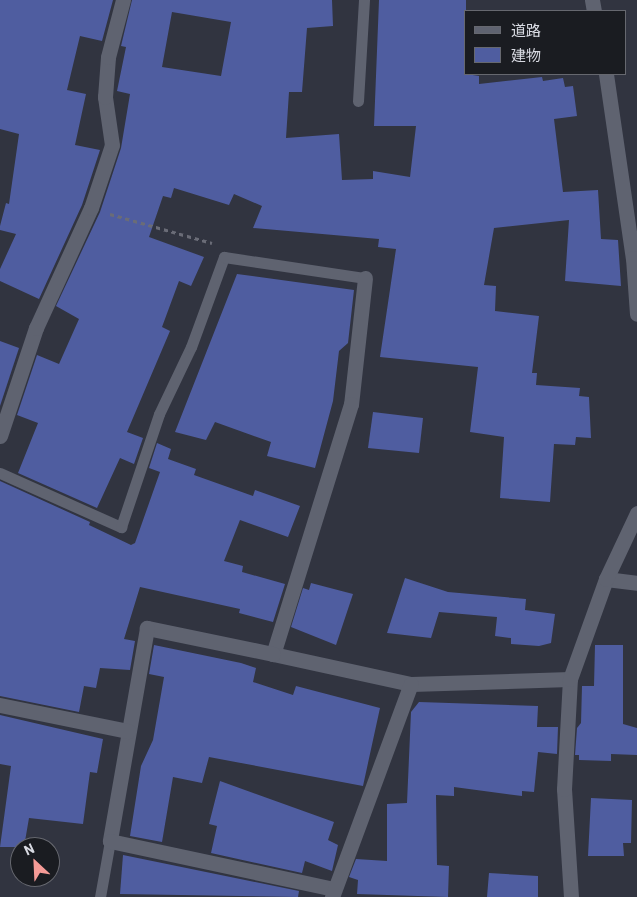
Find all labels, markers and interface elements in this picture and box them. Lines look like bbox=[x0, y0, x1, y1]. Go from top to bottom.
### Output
legend bbox=[464, 10, 627, 75]
text: 道路 bbox=[511, 21, 541, 39]
text: 建物 bbox=[511, 46, 541, 64]
north arrow bbox=[10, 837, 60, 887]
text: N bbox=[21, 839, 37, 859]

